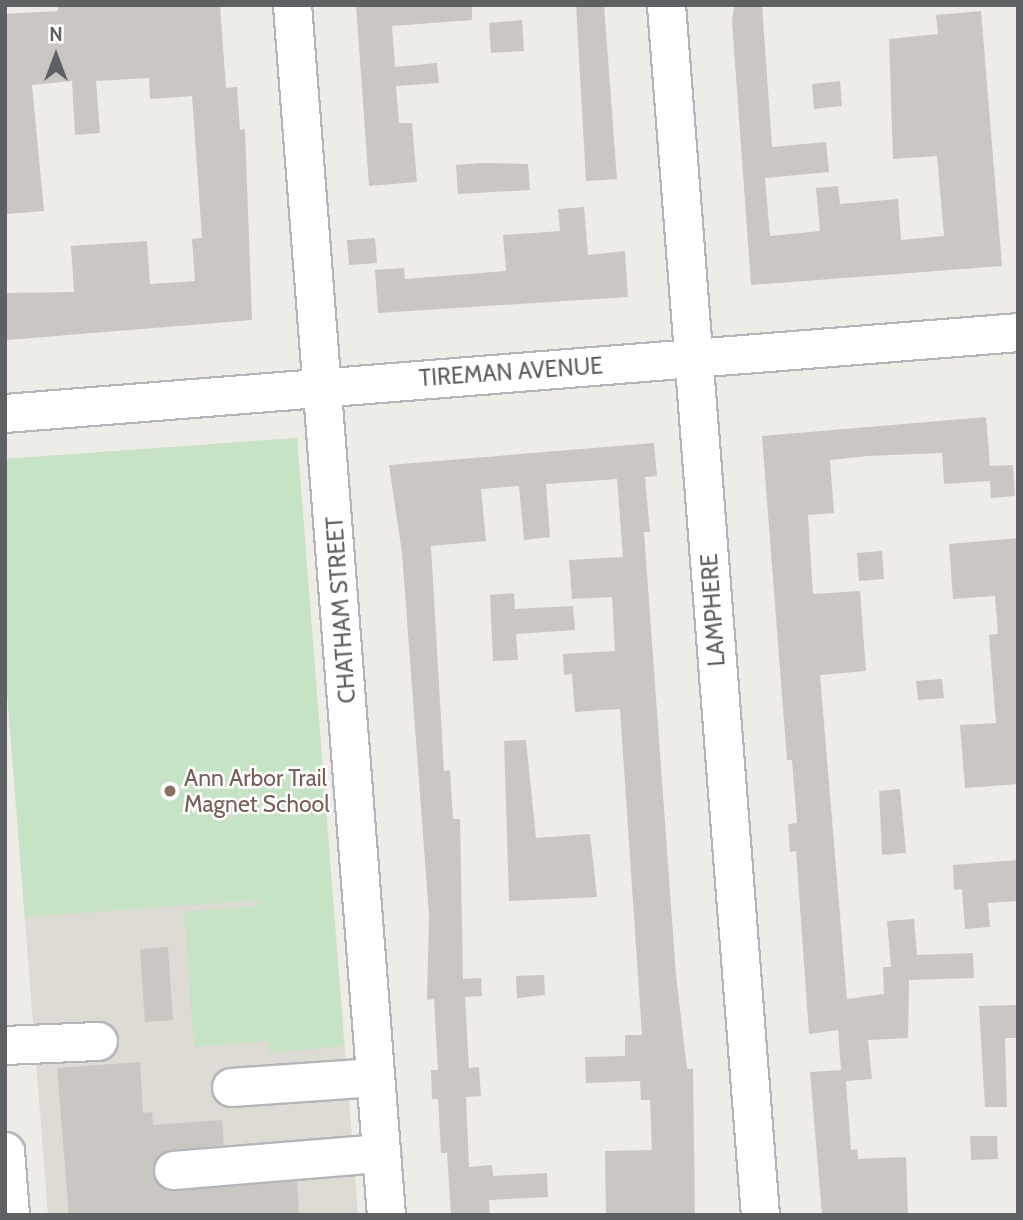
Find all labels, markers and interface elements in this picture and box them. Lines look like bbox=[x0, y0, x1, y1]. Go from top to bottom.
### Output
north arrow bbox=[21, 21, 91, 91]
text: N bbox=[49, 23, 63, 46]
street label: TIREMAN AVENUE bbox=[418, 352, 604, 392]
street label: CHATHAM STREET bbox=[321, 516, 361, 704]
street label: LAMPHERE bbox=[695, 553, 731, 667]
place label: Ann Arbor Trail Magnet School bbox=[184, 764, 330, 818]
marker: Ann Arbor Trail Magnet School bbox=[162, 783, 178, 799]

